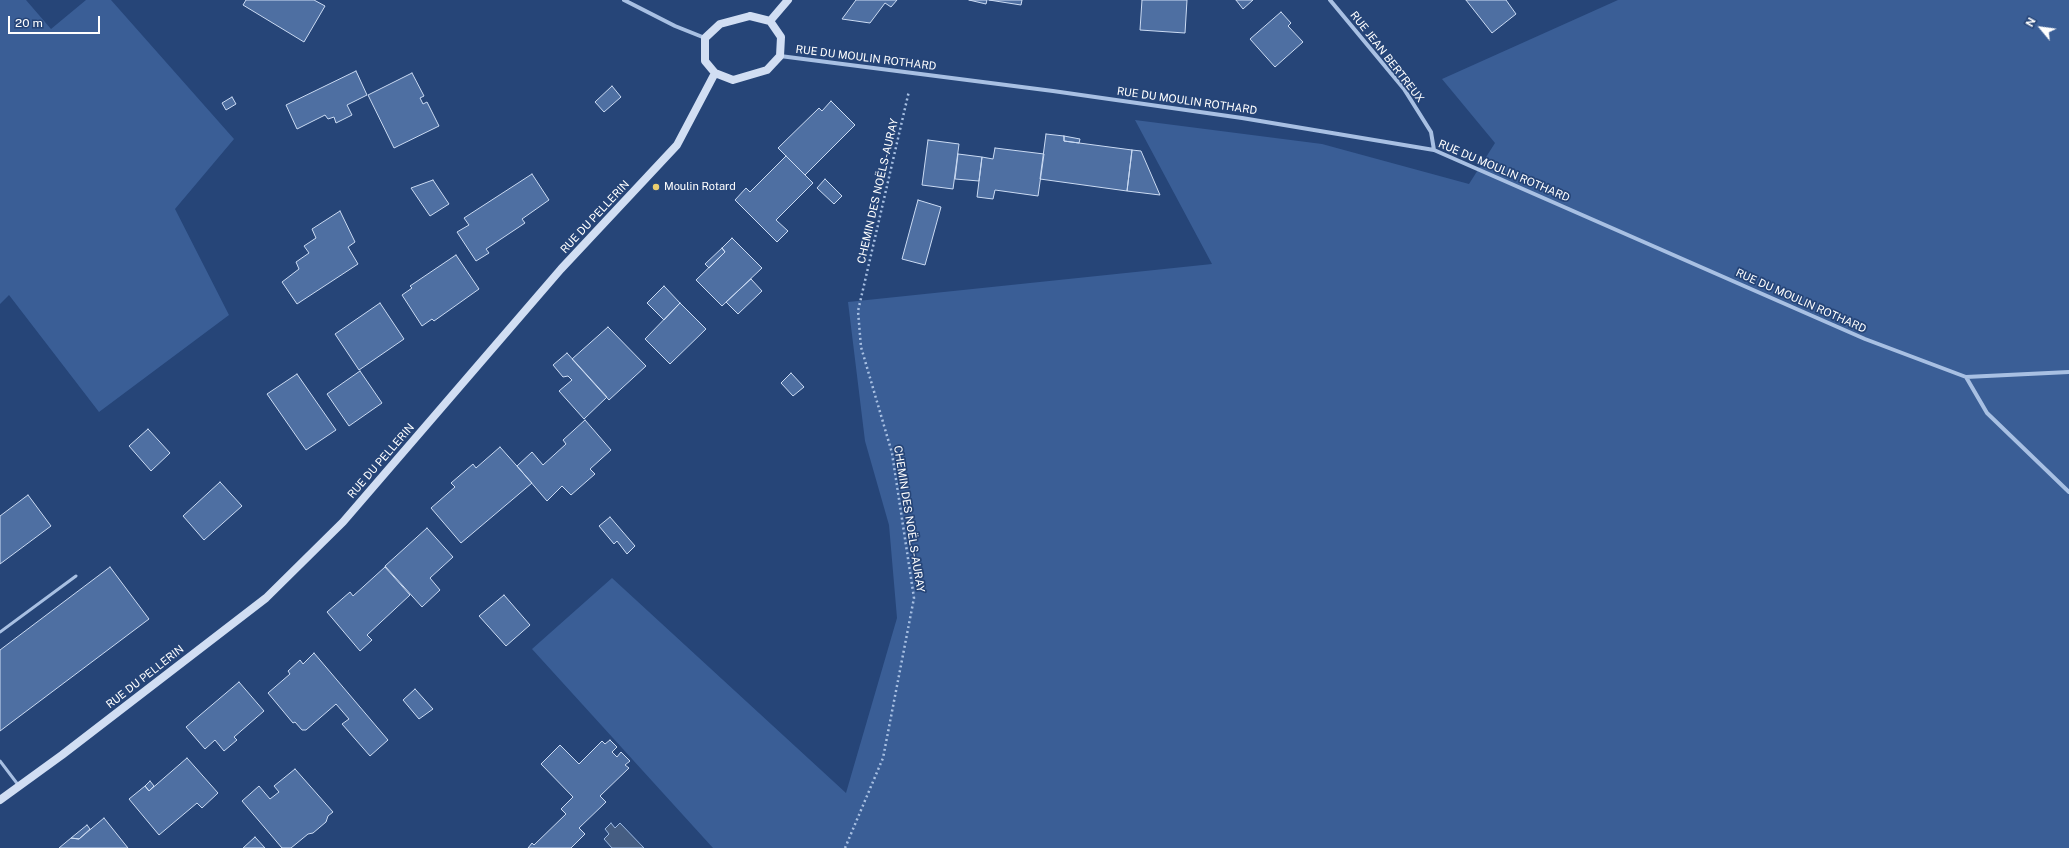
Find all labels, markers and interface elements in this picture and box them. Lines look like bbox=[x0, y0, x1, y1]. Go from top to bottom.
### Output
scale bar bbox=[10, 8, 102, 34]
north arrow bbox=[2021, 8, 2061, 48]
street label: RUE JEAN BERTREUX bbox=[1347, 9, 1427, 105]
text: 20 m bbox=[15, 16, 43, 30]
text: N bbox=[2023, 16, 2038, 29]
street label: RUE DU MOULIN ROTHARD bbox=[795, 43, 937, 73]
street label: RUE DU MOULIN ROTHARD bbox=[1116, 85, 1258, 117]
street label: CHEMIN DES NOËLS-AURAY bbox=[855, 117, 901, 265]
street label: RUE DU MOULIN ROTHARD bbox=[1436, 137, 1572, 205]
street label: RUE DU PELLERIN bbox=[558, 178, 632, 256]
place label: Moulin Rotard bbox=[664, 180, 736, 194]
marker: Moulin Rotard bbox=[651, 182, 661, 192]
street label: RUE DU MOULIN ROTHARD bbox=[1734, 266, 1868, 336]
street label: RUE DU PELLERIN bbox=[345, 421, 417, 501]
street label: CHEMIN DES NOËLS-AURAY bbox=[891, 445, 927, 593]
street label: RUE DU PELLERIN bbox=[104, 643, 186, 711]

